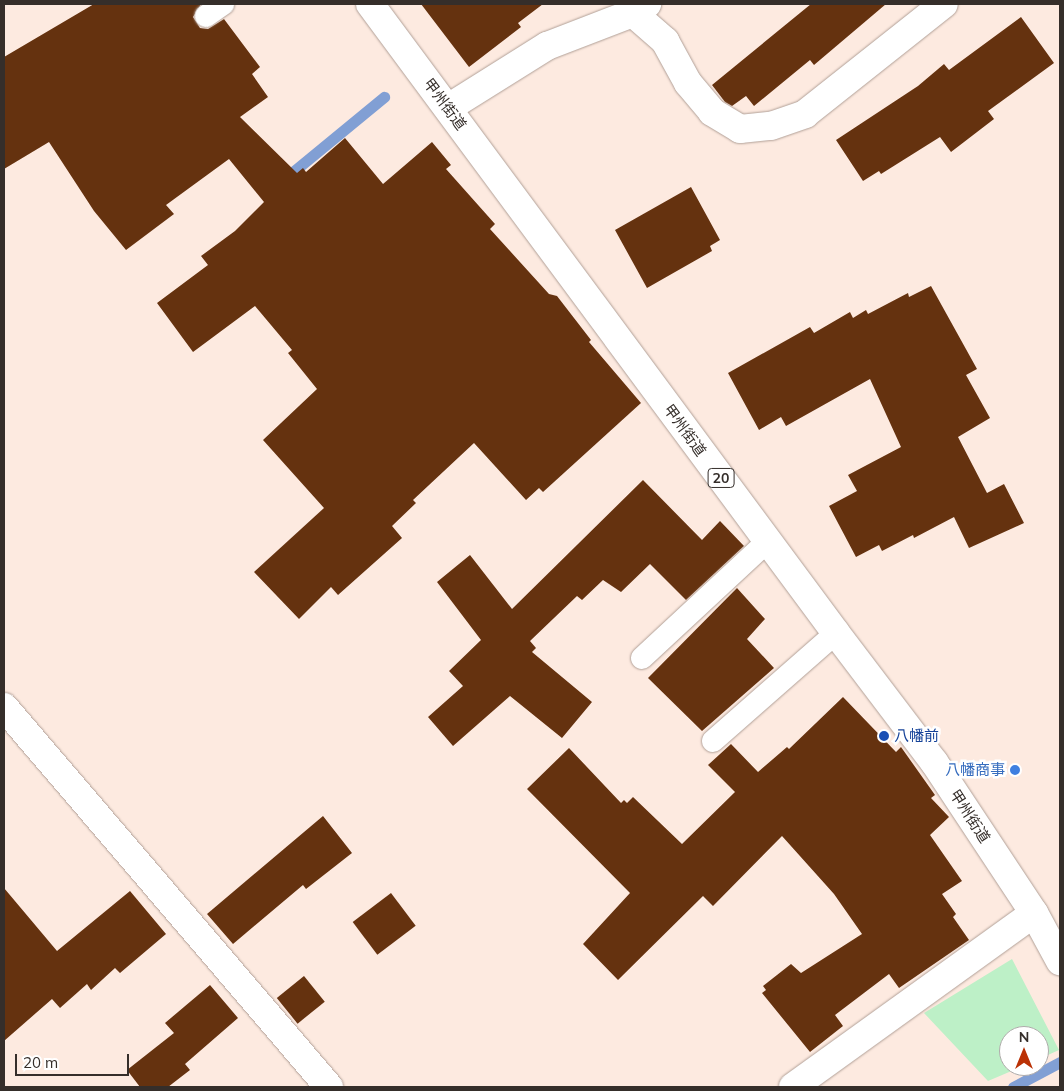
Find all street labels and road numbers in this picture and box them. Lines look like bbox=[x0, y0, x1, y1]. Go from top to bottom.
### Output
street label: 甲州街道 bbox=[420, 75, 470, 133]
street label: 甲州街道 bbox=[660, 400, 710, 460]
road number: 20 bbox=[707, 466, 735, 489]
street label: 甲州街道 bbox=[946, 786, 994, 846]

